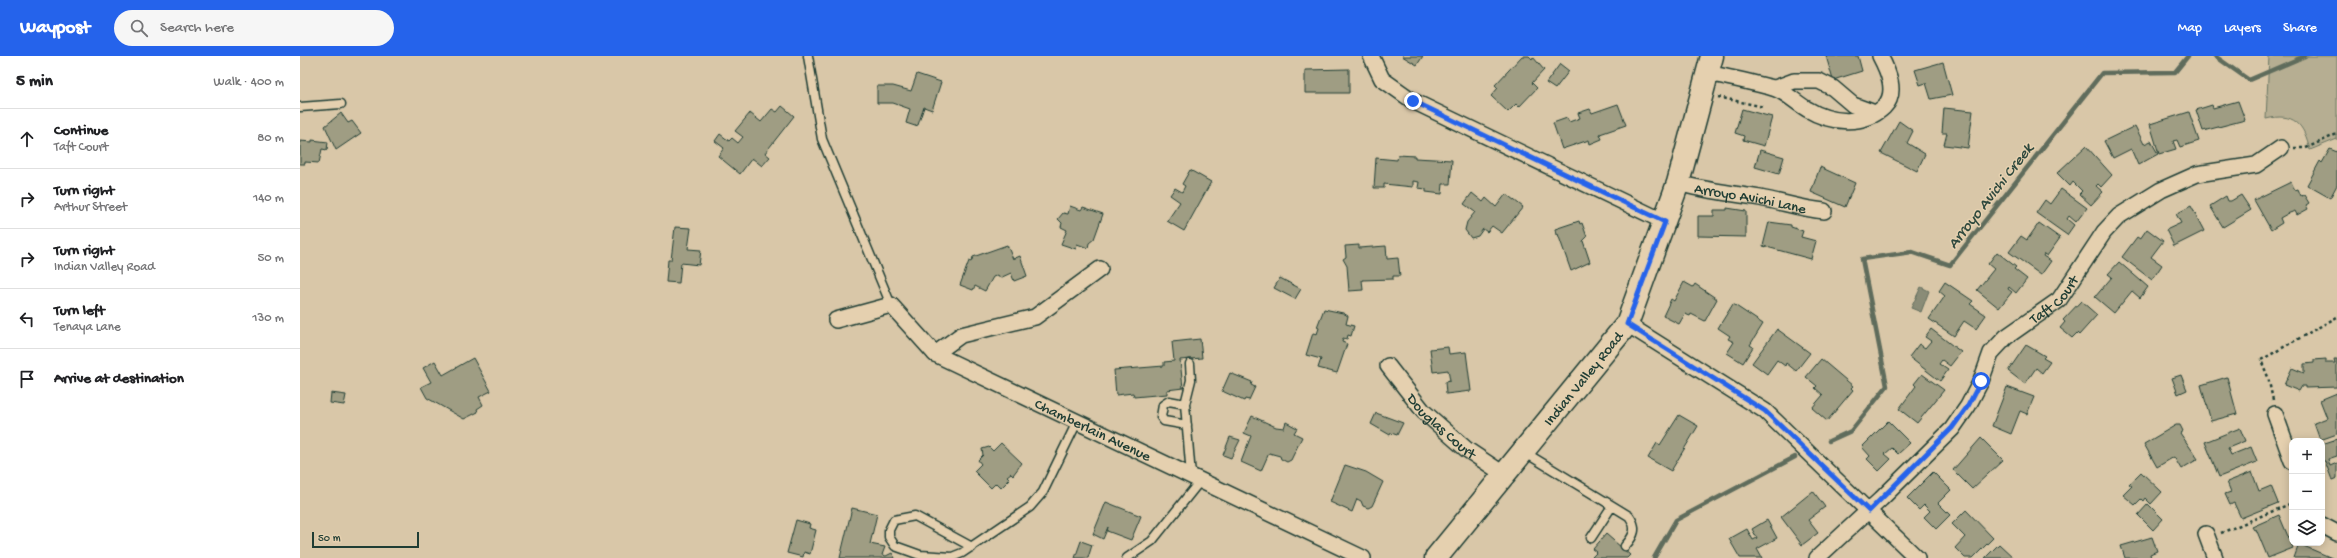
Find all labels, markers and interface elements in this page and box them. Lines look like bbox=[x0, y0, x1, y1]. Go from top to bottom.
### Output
search box bbox=[114, 10, 394, 46]
text: Waypost bbox=[20, 17, 90, 40]
icon: search bbox=[128, 17, 150, 39]
text: Search here bbox=[160, 19, 234, 37]
text: Map bbox=[2178, 20, 2202, 37]
text: Layers bbox=[2224, 20, 2261, 37]
text: Share bbox=[2283, 20, 2317, 37]
text: 5 min bbox=[16, 72, 53, 92]
text: Walk · 400 m bbox=[214, 75, 284, 90]
route end bbox=[1404, 92, 1422, 110]
text: Continue bbox=[54, 122, 108, 140]
icon: ahead bbox=[16, 128, 38, 150]
text: 80 m bbox=[257, 131, 284, 146]
water label: Arroyo Avichi Creek bbox=[1945, 139, 2040, 254]
text: Taft Court bbox=[54, 140, 108, 155]
street label: Arroyo Avichi Lane bbox=[1693, 180, 1808, 219]
text: Turn right bbox=[54, 182, 114, 200]
icon: right bbox=[16, 188, 38, 210]
text: 140 m bbox=[253, 191, 284, 206]
text: Arthur Street bbox=[54, 200, 127, 215]
text: Turn right bbox=[54, 242, 114, 260]
icon: right bbox=[16, 248, 38, 270]
text: 50 m bbox=[257, 251, 284, 266]
text: Indian Valley Road bbox=[54, 260, 155, 275]
street label: Taft Court bbox=[2026, 271, 2085, 329]
text: Turn left bbox=[54, 302, 105, 320]
icon: left bbox=[16, 308, 38, 330]
text: 130 m bbox=[252, 311, 284, 326]
text: Tenaya Lane bbox=[54, 320, 121, 335]
street label: Indian Valley Road bbox=[1540, 328, 1629, 430]
icon: arrive bbox=[16, 368, 38, 390]
text: Arrive at destination bbox=[54, 370, 184, 388]
route start bbox=[1972, 372, 1990, 390]
street label: Douglas Court bbox=[1401, 390, 1480, 465]
street label: Chamberlain Avenue bbox=[1031, 396, 1154, 467]
map controls bbox=[2289, 438, 2325, 546]
button: + bbox=[2289, 438, 2325, 474]
button: − bbox=[2289, 474, 2325, 510]
button: layers bbox=[2289, 510, 2325, 546]
scale bar bbox=[312, 530, 419, 549]
text: 50 m bbox=[318, 533, 340, 545]

